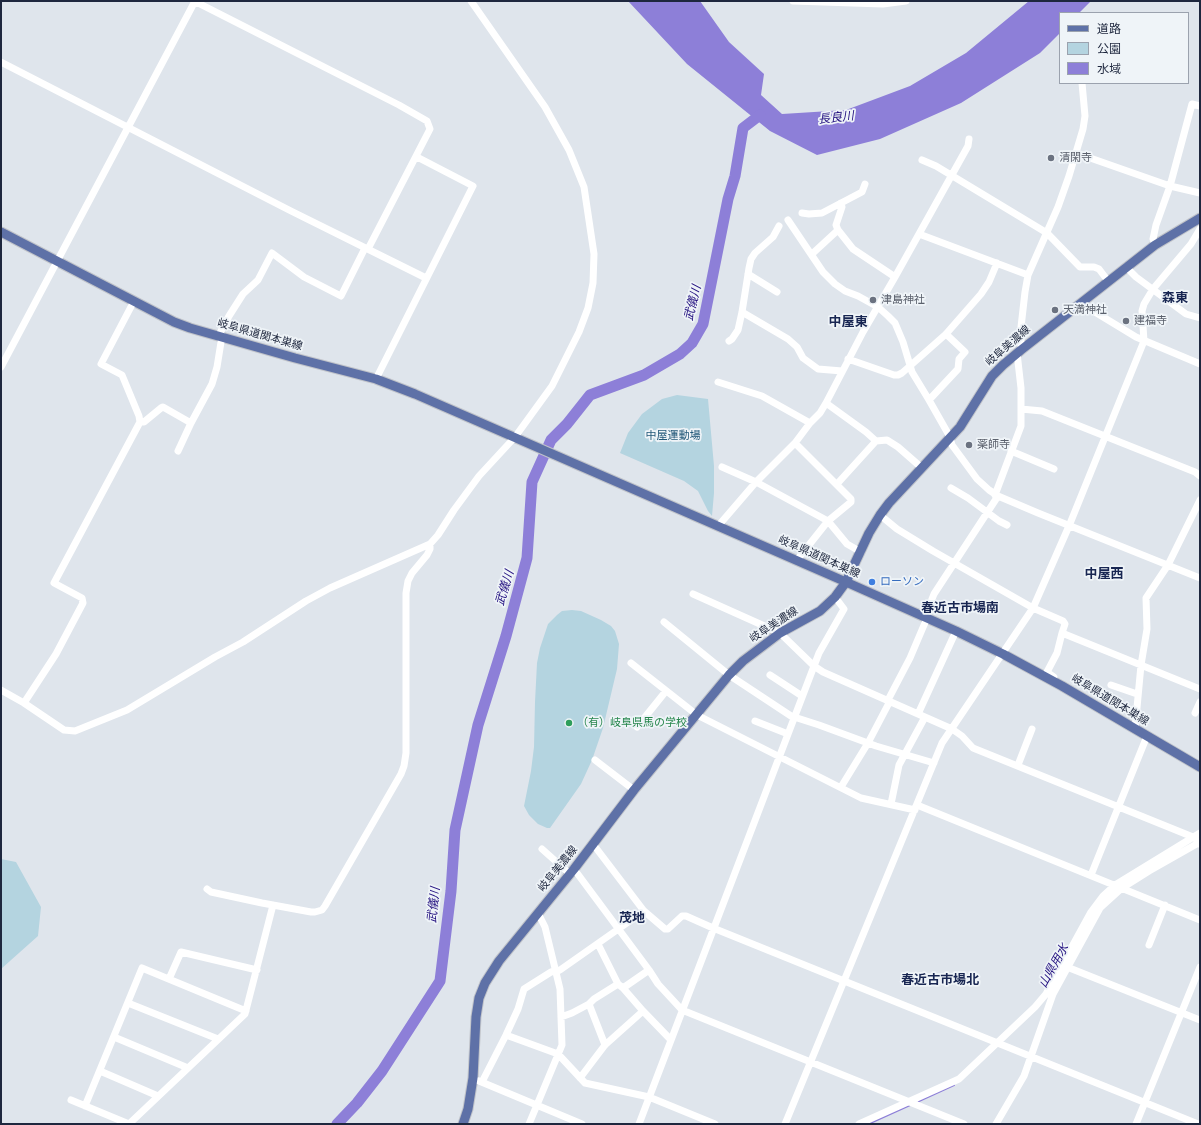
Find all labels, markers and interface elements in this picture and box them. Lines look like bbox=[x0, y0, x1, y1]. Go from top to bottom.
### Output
legend bbox=[1059, 12, 1189, 84]
text: 道路 bbox=[1097, 20, 1121, 37]
text: 公園 bbox=[1097, 40, 1121, 57]
text: 水域 bbox=[1097, 60, 1121, 77]
water label: 長良川 bbox=[817, 109, 855, 127]
place label: 清閑寺 bbox=[1059, 151, 1092, 165]
marker: 清閑寺 bbox=[1046, 153, 1056, 163]
water label: 武儀川 bbox=[682, 284, 704, 322]
district label: 森東 bbox=[1162, 290, 1188, 306]
place label: 津島神社 bbox=[881, 293, 925, 307]
marker: 津島神社 bbox=[868, 295, 878, 305]
place label: 天満神社 bbox=[1063, 303, 1107, 317]
marker: 天満神社 bbox=[1050, 305, 1060, 315]
district label: 中屋東 bbox=[829, 314, 867, 330]
place label: 建福寺 bbox=[1134, 314, 1167, 328]
marker: 建福寺 bbox=[1121, 316, 1131, 326]
street label: 岐阜県道関本巣線 bbox=[216, 317, 304, 353]
street label: 岐阜美濃線 bbox=[983, 323, 1033, 369]
park label: 中屋運動場 bbox=[646, 429, 700, 443]
place label: 薬師寺 bbox=[977, 438, 1010, 452]
marker: 薬師寺 bbox=[964, 440, 974, 450]
street label: 岐阜県道関本巣線 bbox=[776, 533, 862, 581]
district label: 中屋西 bbox=[1085, 566, 1123, 582]
water label: 武儀川 bbox=[493, 569, 517, 607]
place label: ローソン bbox=[880, 575, 924, 589]
marker: ローソン bbox=[867, 577, 877, 587]
district label: 春近古市場南 bbox=[921, 600, 999, 616]
street label: 岐阜美濃線 bbox=[747, 604, 801, 646]
street label: 岐阜県道関本巣線 bbox=[1069, 672, 1151, 728]
place label: （有）岐阜県馬の学校 bbox=[577, 716, 687, 730]
marker: （有）岐阜県馬の学校 bbox=[564, 718, 574, 728]
street label: 岐阜美濃線 bbox=[536, 843, 580, 895]
water label: 武儀川 bbox=[425, 886, 443, 924]
district label: 茂地 bbox=[619, 910, 645, 926]
water label: 山県用水 bbox=[1036, 942, 1072, 990]
district label: 春近古市場北 bbox=[901, 972, 979, 988]

